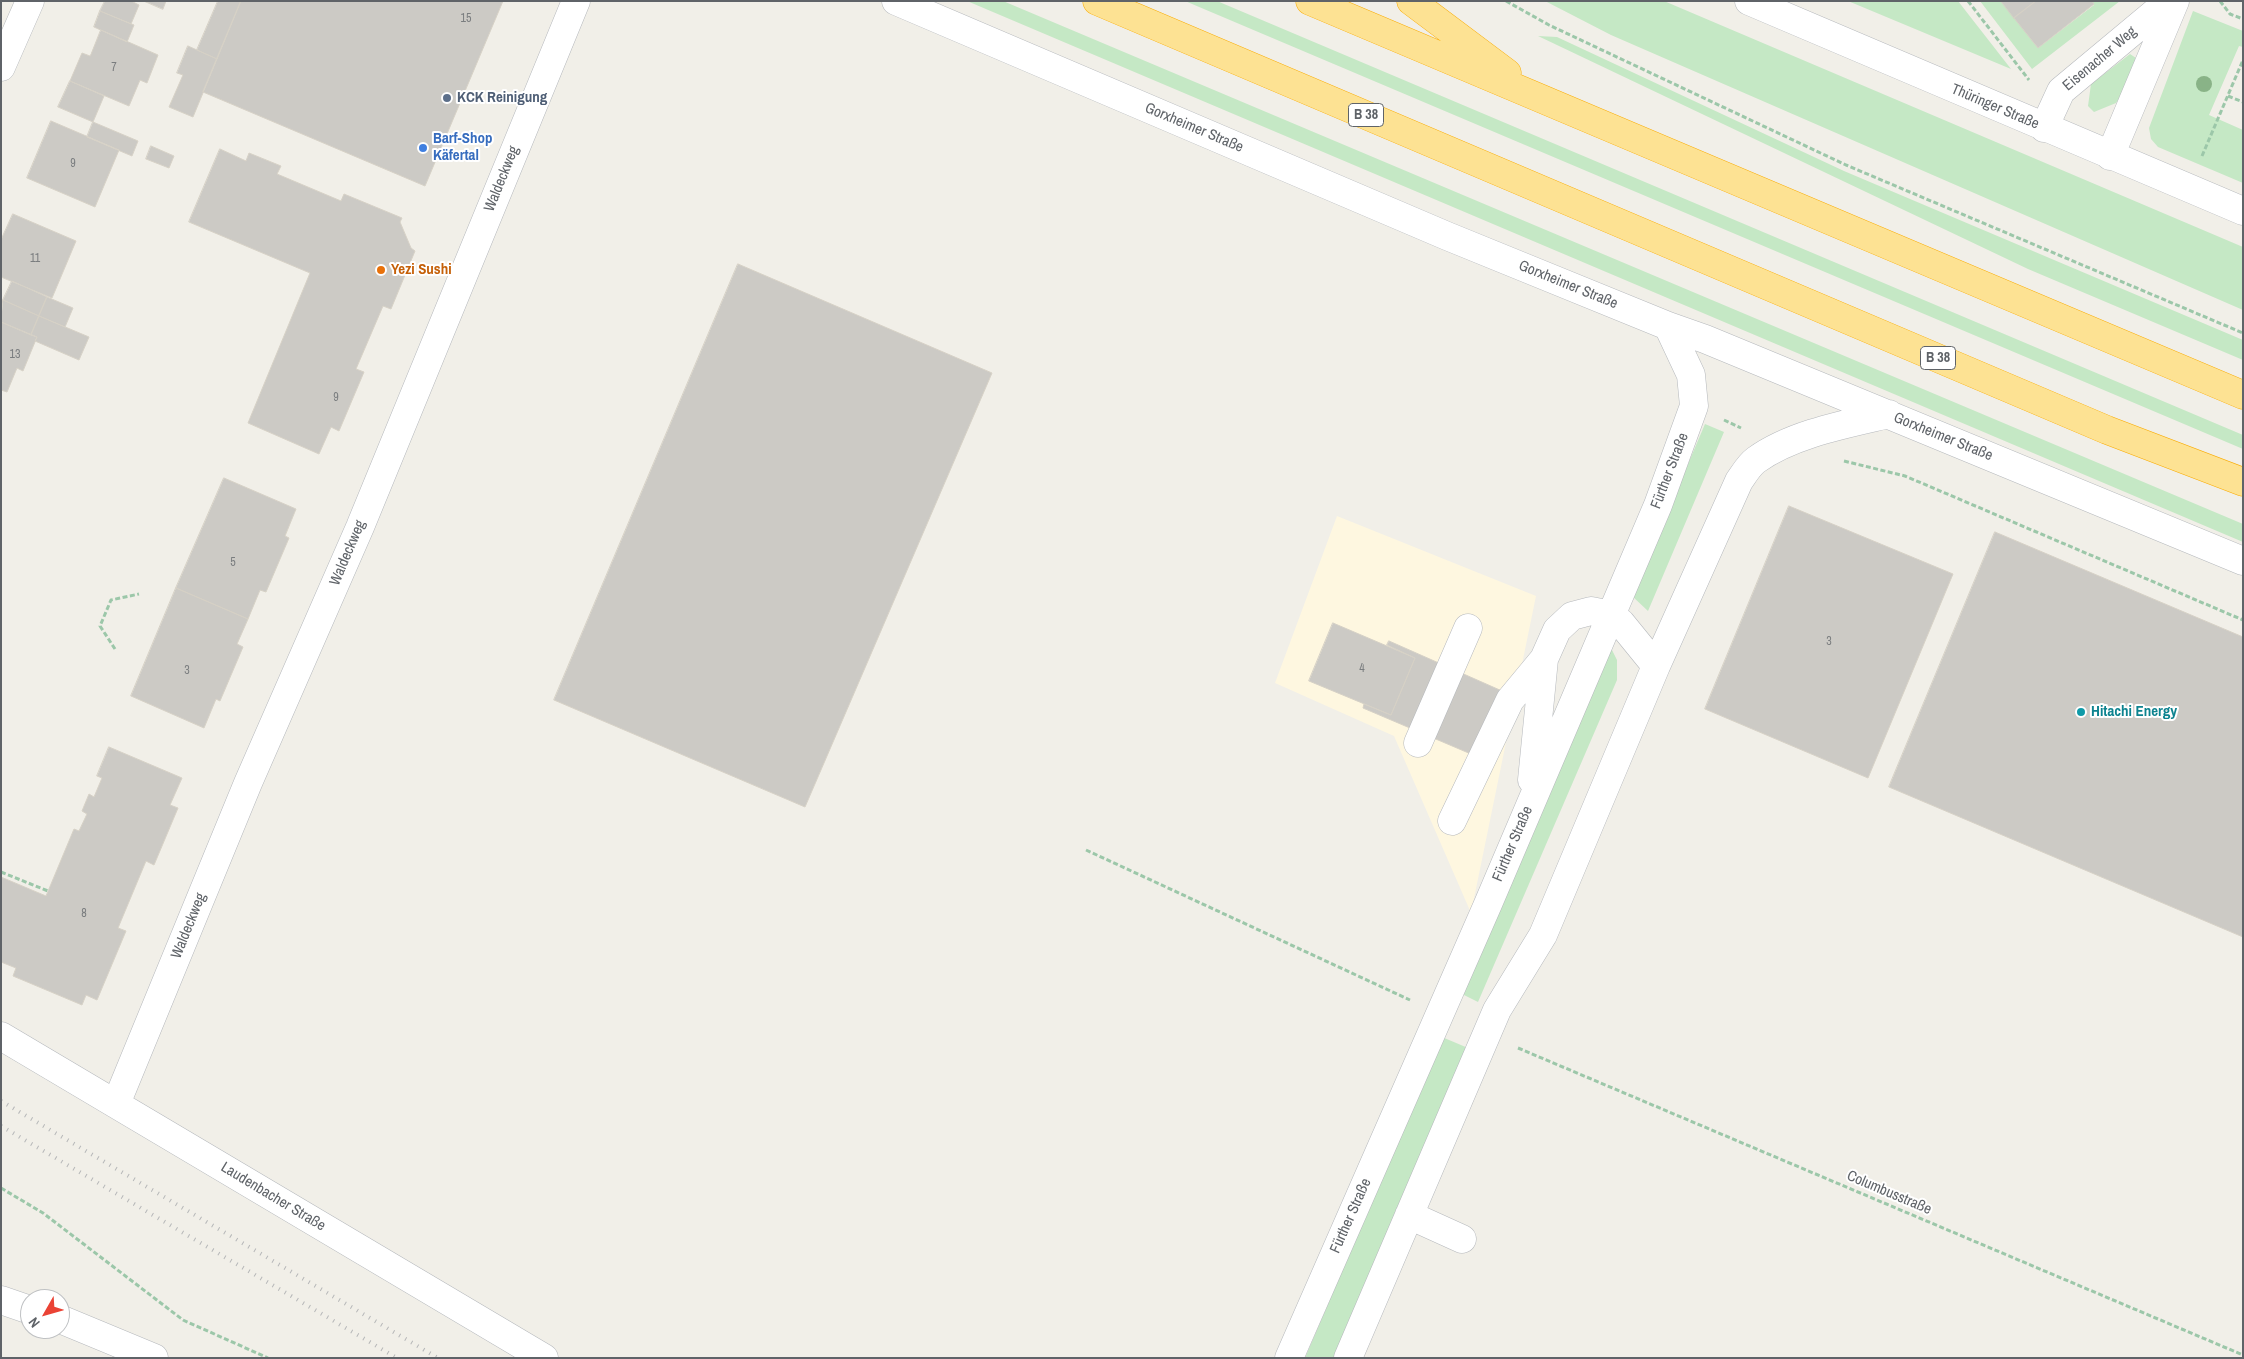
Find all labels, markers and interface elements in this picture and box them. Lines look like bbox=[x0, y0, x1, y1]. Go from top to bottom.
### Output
house number: 15 bbox=[461, 12, 471, 26]
street label: Eisenacher Weg bbox=[2059, 23, 2141, 95]
house number: 7 bbox=[111, 61, 117, 75]
street label: Thüringer Straße bbox=[1948, 80, 2042, 134]
place label: KCK Reinigung bbox=[457, 89, 547, 107]
marker: KCK Reinigung bbox=[441, 92, 453, 104]
street label: Gorxheimer Straße bbox=[1142, 99, 1246, 157]
road number: B 38 bbox=[1348, 104, 1384, 126]
place label: Barf-Shop Käfertal bbox=[433, 130, 492, 165]
marker: Barf-Shop Käfertal bbox=[417, 142, 429, 154]
street label: Waldeckweg bbox=[481, 144, 523, 214]
house number: 9 bbox=[70, 157, 76, 171]
house number: 11 bbox=[30, 252, 40, 266]
street label: Gorxheimer Straße bbox=[1516, 257, 1620, 313]
place label: Yezi Sushi bbox=[391, 261, 452, 279]
marker: Yezi Sushi bbox=[375, 264, 387, 276]
road number: B 38 bbox=[1920, 346, 1956, 369]
house number: 13 bbox=[10, 348, 20, 362]
house number: 9 bbox=[333, 391, 339, 405]
street label: Gorxheimer Straße bbox=[1891, 409, 1995, 465]
street label: Fürther Straße bbox=[1647, 430, 1693, 512]
street label: Waldeckweg bbox=[326, 518, 370, 588]
house number: 5 bbox=[230, 556, 236, 570]
house number: 3 bbox=[1826, 635, 1832, 649]
house number: 4 bbox=[1359, 662, 1365, 676]
house number: 3 bbox=[184, 664, 190, 678]
place label: Hitachi Energy bbox=[2091, 703, 2177, 721]
marker: Hitachi Energy bbox=[2075, 706, 2087, 718]
street label: Fürther Straße bbox=[1489, 804, 1537, 884]
street label: Waldeckweg bbox=[168, 891, 210, 961]
house number: 8 bbox=[81, 907, 87, 921]
street label: Laudenbacher Straße bbox=[217, 1159, 329, 1235]
street label: Columbusstraße bbox=[1844, 1167, 1934, 1219]
street label: Fürther Straße bbox=[1327, 1176, 1375, 1256]
north arrow bbox=[20, 1289, 70, 1339]
text: N bbox=[24, 1314, 44, 1331]

